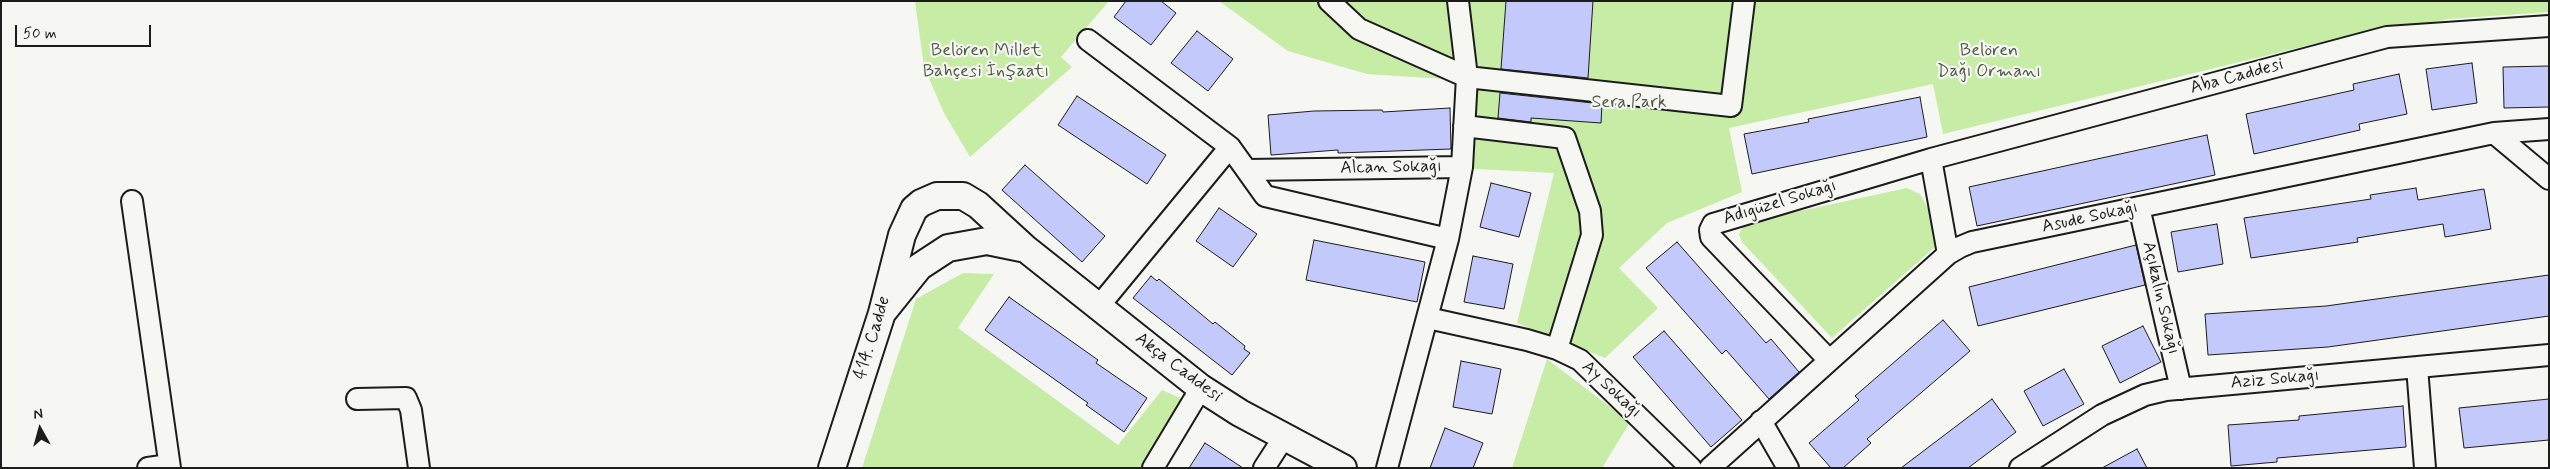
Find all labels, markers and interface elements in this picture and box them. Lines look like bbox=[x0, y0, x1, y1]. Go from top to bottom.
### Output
scale bar bbox=[18, 15, 154, 47]
text: 50 m bbox=[23, 24, 57, 44]
park label: Belören Millet Bahçesi İnşaatı bbox=[923, 40, 1049, 82]
park label: Belören Dağı Ormanı bbox=[1937, 40, 2041, 82]
street label: Aba Caddesi bbox=[2188, 54, 2286, 100]
park label: Sera Park bbox=[1591, 92, 1667, 114]
street label: Alcan Sokağı bbox=[1340, 156, 1442, 180]
street label: Adıgüzel Sokağı bbox=[1721, 176, 1839, 230]
street label: Asude Sokağı bbox=[2040, 197, 2140, 239]
street label: Açıkalın Sokağı bbox=[2137, 239, 2183, 357]
street label: 414. Cadde bbox=[850, 294, 896, 382]
street label: Akça Caddesi bbox=[1130, 328, 1226, 408]
street label: Ay Sokağı bbox=[1577, 357, 1645, 423]
street label: Aziz Sokağı bbox=[2230, 365, 2320, 395]
north arrow bbox=[15, 404, 65, 454]
text: N bbox=[32, 405, 44, 424]

